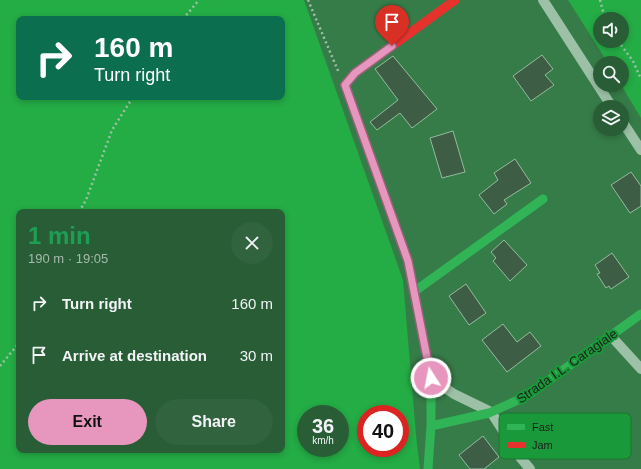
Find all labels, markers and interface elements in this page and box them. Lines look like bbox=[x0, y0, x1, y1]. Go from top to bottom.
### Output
pin bbox=[375, 5, 409, 46]
icon: arrive bbox=[381, 11, 403, 33]
map controls bbox=[593, 12, 629, 136]
button: sound bbox=[593, 12, 629, 48]
icon: right bbox=[28, 32, 80, 84]
text: 160 m bbox=[94, 32, 173, 63]
button: search bbox=[593, 56, 629, 92]
text: Turn right bbox=[94, 65, 170, 85]
button: layers bbox=[593, 100, 629, 136]
text: 1 min bbox=[28, 222, 91, 249]
button: close bbox=[231, 222, 273, 264]
text: 190 m · 19:05 bbox=[28, 251, 108, 266]
icon: right bbox=[28, 292, 50, 314]
text: Turn right bbox=[62, 295, 132, 312]
text: 160 m bbox=[231, 295, 273, 312]
street label: Strada I.L. Caragiale bbox=[514, 326, 620, 406]
icon: arrive bbox=[28, 344, 50, 366]
text: Arrive at destination bbox=[62, 347, 207, 364]
text: 30 m bbox=[240, 347, 273, 364]
position arrow bbox=[410, 357, 452, 399]
button: Exit bbox=[28, 399, 147, 445]
button: Share bbox=[155, 399, 273, 445]
speed limit sign: 40 bbox=[357, 405, 409, 457]
legend bbox=[499, 413, 631, 459]
text: 36 bbox=[312, 415, 334, 437]
text: Fast bbox=[532, 421, 553, 433]
text: km/h bbox=[312, 435, 334, 446]
text: Jam bbox=[532, 439, 553, 451]

